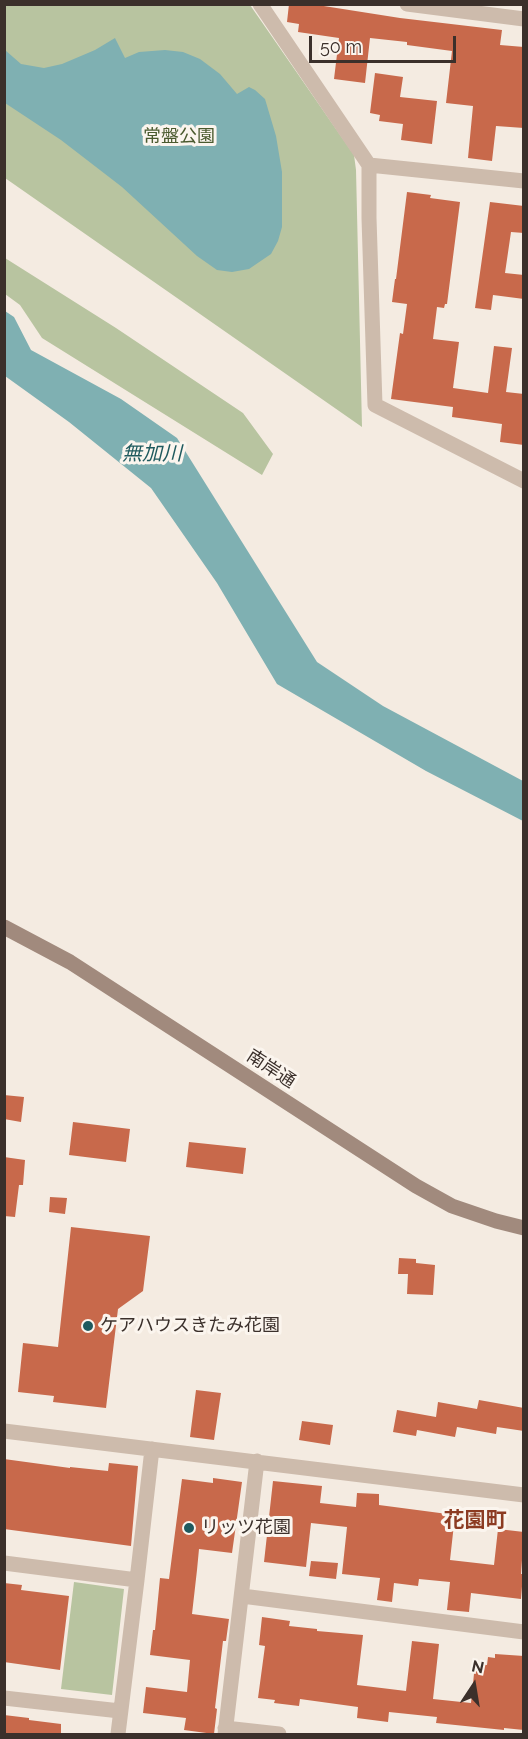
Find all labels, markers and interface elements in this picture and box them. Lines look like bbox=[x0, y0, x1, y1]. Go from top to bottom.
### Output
scale bar bbox=[312, 24, 459, 62]
text: 50 m bbox=[320, 36, 362, 57]
park label: 常盤公園 bbox=[143, 126, 215, 148]
water label: 無加川 bbox=[122, 442, 182, 466]
street label: 南岸通 bbox=[242, 1045, 300, 1093]
place label: ケアハウスきたみ花園 bbox=[100, 1315, 280, 1337]
marker: ケアハウスきたみ花園 bbox=[81, 1319, 95, 1333]
district label: 花園町 bbox=[444, 1508, 506, 1534]
place label: リッツ花園 bbox=[201, 1517, 291, 1539]
marker: リッツ花園 bbox=[182, 1521, 196, 1535]
north arrow bbox=[444, 1655, 504, 1715]
text: N bbox=[470, 1656, 486, 1677]

